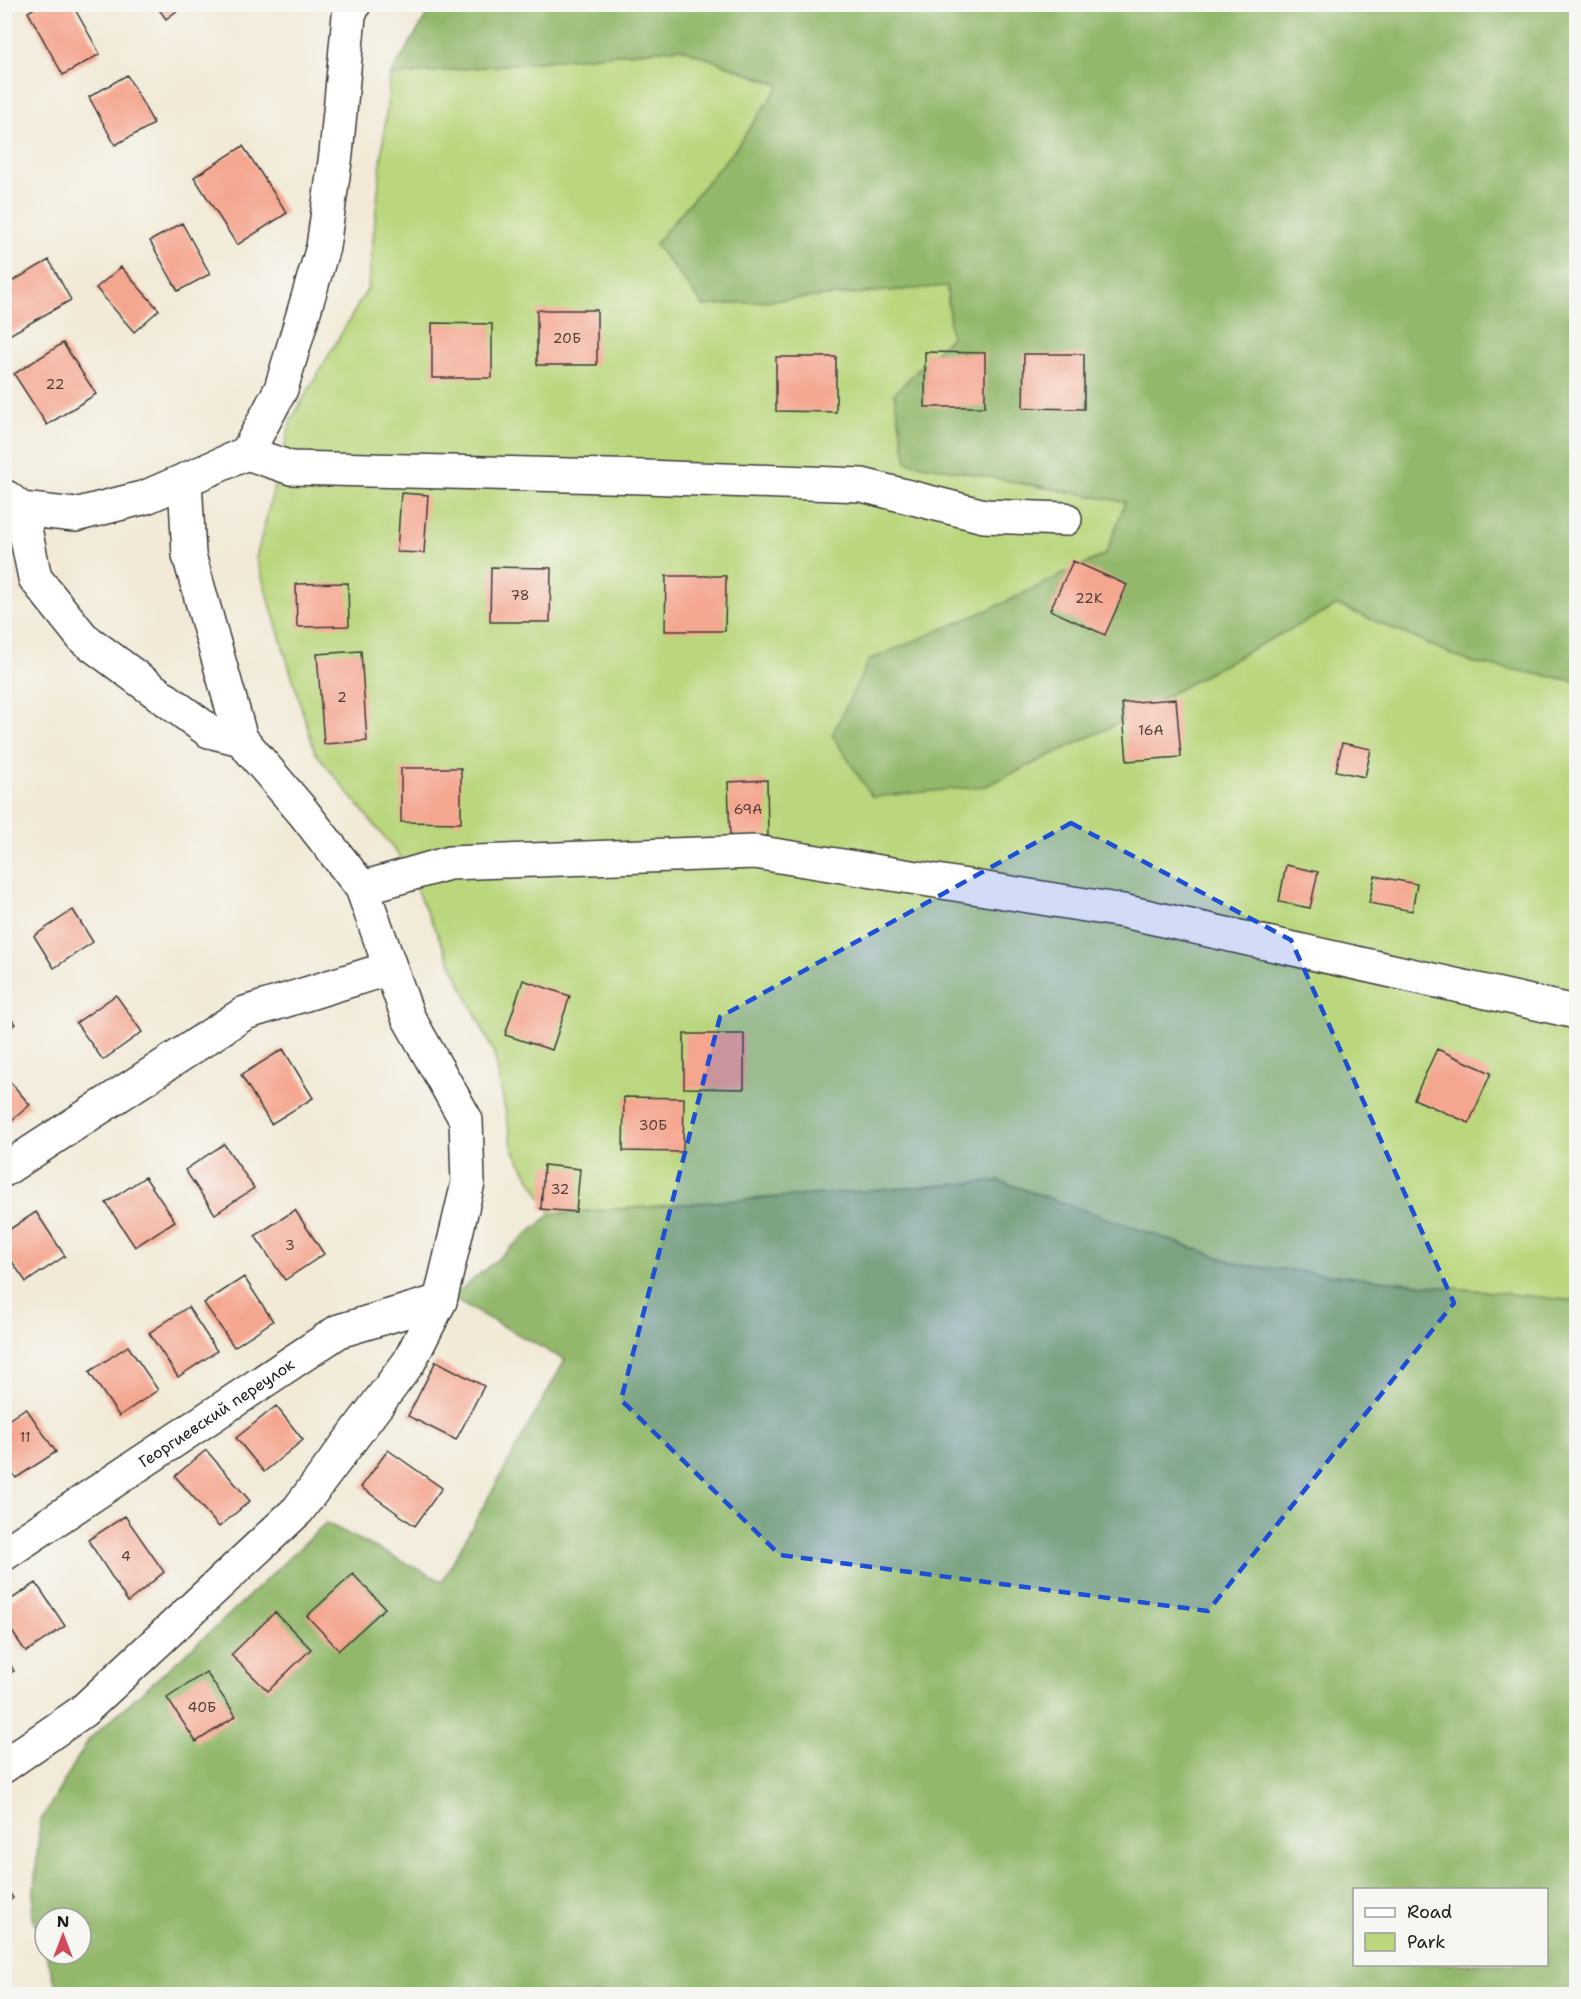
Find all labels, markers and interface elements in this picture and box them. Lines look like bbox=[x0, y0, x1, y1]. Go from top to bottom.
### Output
house number: 20Б bbox=[553, 329, 581, 347]
house number: 22 bbox=[46, 375, 64, 393]
house number: 78 bbox=[510, 586, 530, 604]
house number: 22К bbox=[1075, 589, 1103, 607]
house number: 2 bbox=[337, 688, 347, 706]
house number: 16А bbox=[1138, 721, 1164, 739]
house number: 69А bbox=[734, 800, 762, 818]
house number: 30Б bbox=[639, 1116, 667, 1134]
house number: 32 bbox=[551, 1180, 569, 1198]
house number: 3 bbox=[285, 1236, 295, 1254]
street label: Георгиевский переулок bbox=[134, 1353, 299, 1472]
house number: 11 bbox=[19, 1428, 31, 1446]
house number: 4 bbox=[121, 1547, 131, 1565]
house number: 40Б bbox=[188, 1698, 216, 1716]
legend bbox=[1353, 1888, 1548, 1966]
text: Road bbox=[1407, 1900, 1452, 1924]
north arrow bbox=[33, 1906, 93, 1966]
text: N bbox=[57, 1911, 69, 1932]
text: Park bbox=[1407, 1930, 1446, 1954]

